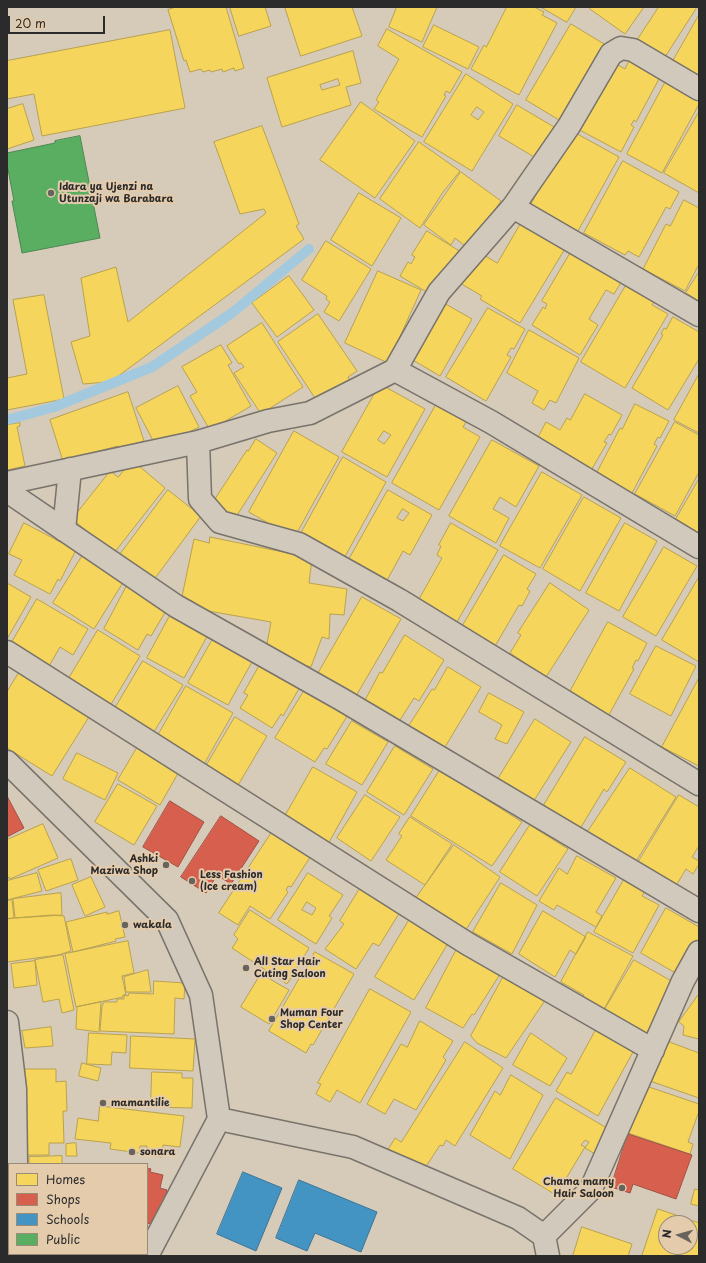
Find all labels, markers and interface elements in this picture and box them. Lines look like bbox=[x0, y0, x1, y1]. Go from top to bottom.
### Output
scale bar bbox=[10, 8, 107, 34]
text: 20 m bbox=[15, 14, 46, 32]
place label: Idara ya Ujenzi na Utunzaji wa Barabara bbox=[59, 181, 173, 204]
marker: Idara ya Ujenzi na Utunzaji wa Barabara bbox=[46, 188, 56, 198]
place label: Ashki Maziwa Shop bbox=[90, 853, 158, 876]
marker: Ashki Maziwa Shop bbox=[161, 860, 171, 870]
place label: Less Fashion (Ice cream) bbox=[200, 869, 263, 892]
marker: Less Fashion (Ice cream) bbox=[187, 876, 197, 886]
place label: wakala bbox=[133, 919, 172, 931]
marker: wakala bbox=[120, 920, 130, 930]
place label: All Star Hair Cuting Saloon bbox=[254, 956, 326, 980]
marker: All Star Hair Cuting Saloon bbox=[241, 963, 251, 973]
place label: Muman Four Shop Center bbox=[280, 1007, 344, 1030]
marker: Muman Four Shop Center bbox=[267, 1014, 277, 1024]
place label: mamantilie bbox=[111, 1097, 169, 1109]
marker: mamantilie bbox=[98, 1098, 108, 1108]
place label: sonara bbox=[140, 1146, 176, 1158]
marker: sonara bbox=[127, 1147, 137, 1157]
legend bbox=[8, 1163, 148, 1255]
text: Homes bbox=[46, 1170, 85, 1188]
place label: Chama mamy Hair Saloon bbox=[543, 1176, 614, 1200]
marker: Chama mamy Hair Saloon bbox=[617, 1183, 627, 1193]
text: Shops bbox=[46, 1190, 80, 1208]
text: Schools bbox=[46, 1210, 89, 1228]
north arrow bbox=[658, 1215, 698, 1255]
text: N bbox=[658, 1229, 675, 1239]
text: Public bbox=[46, 1230, 80, 1248]

